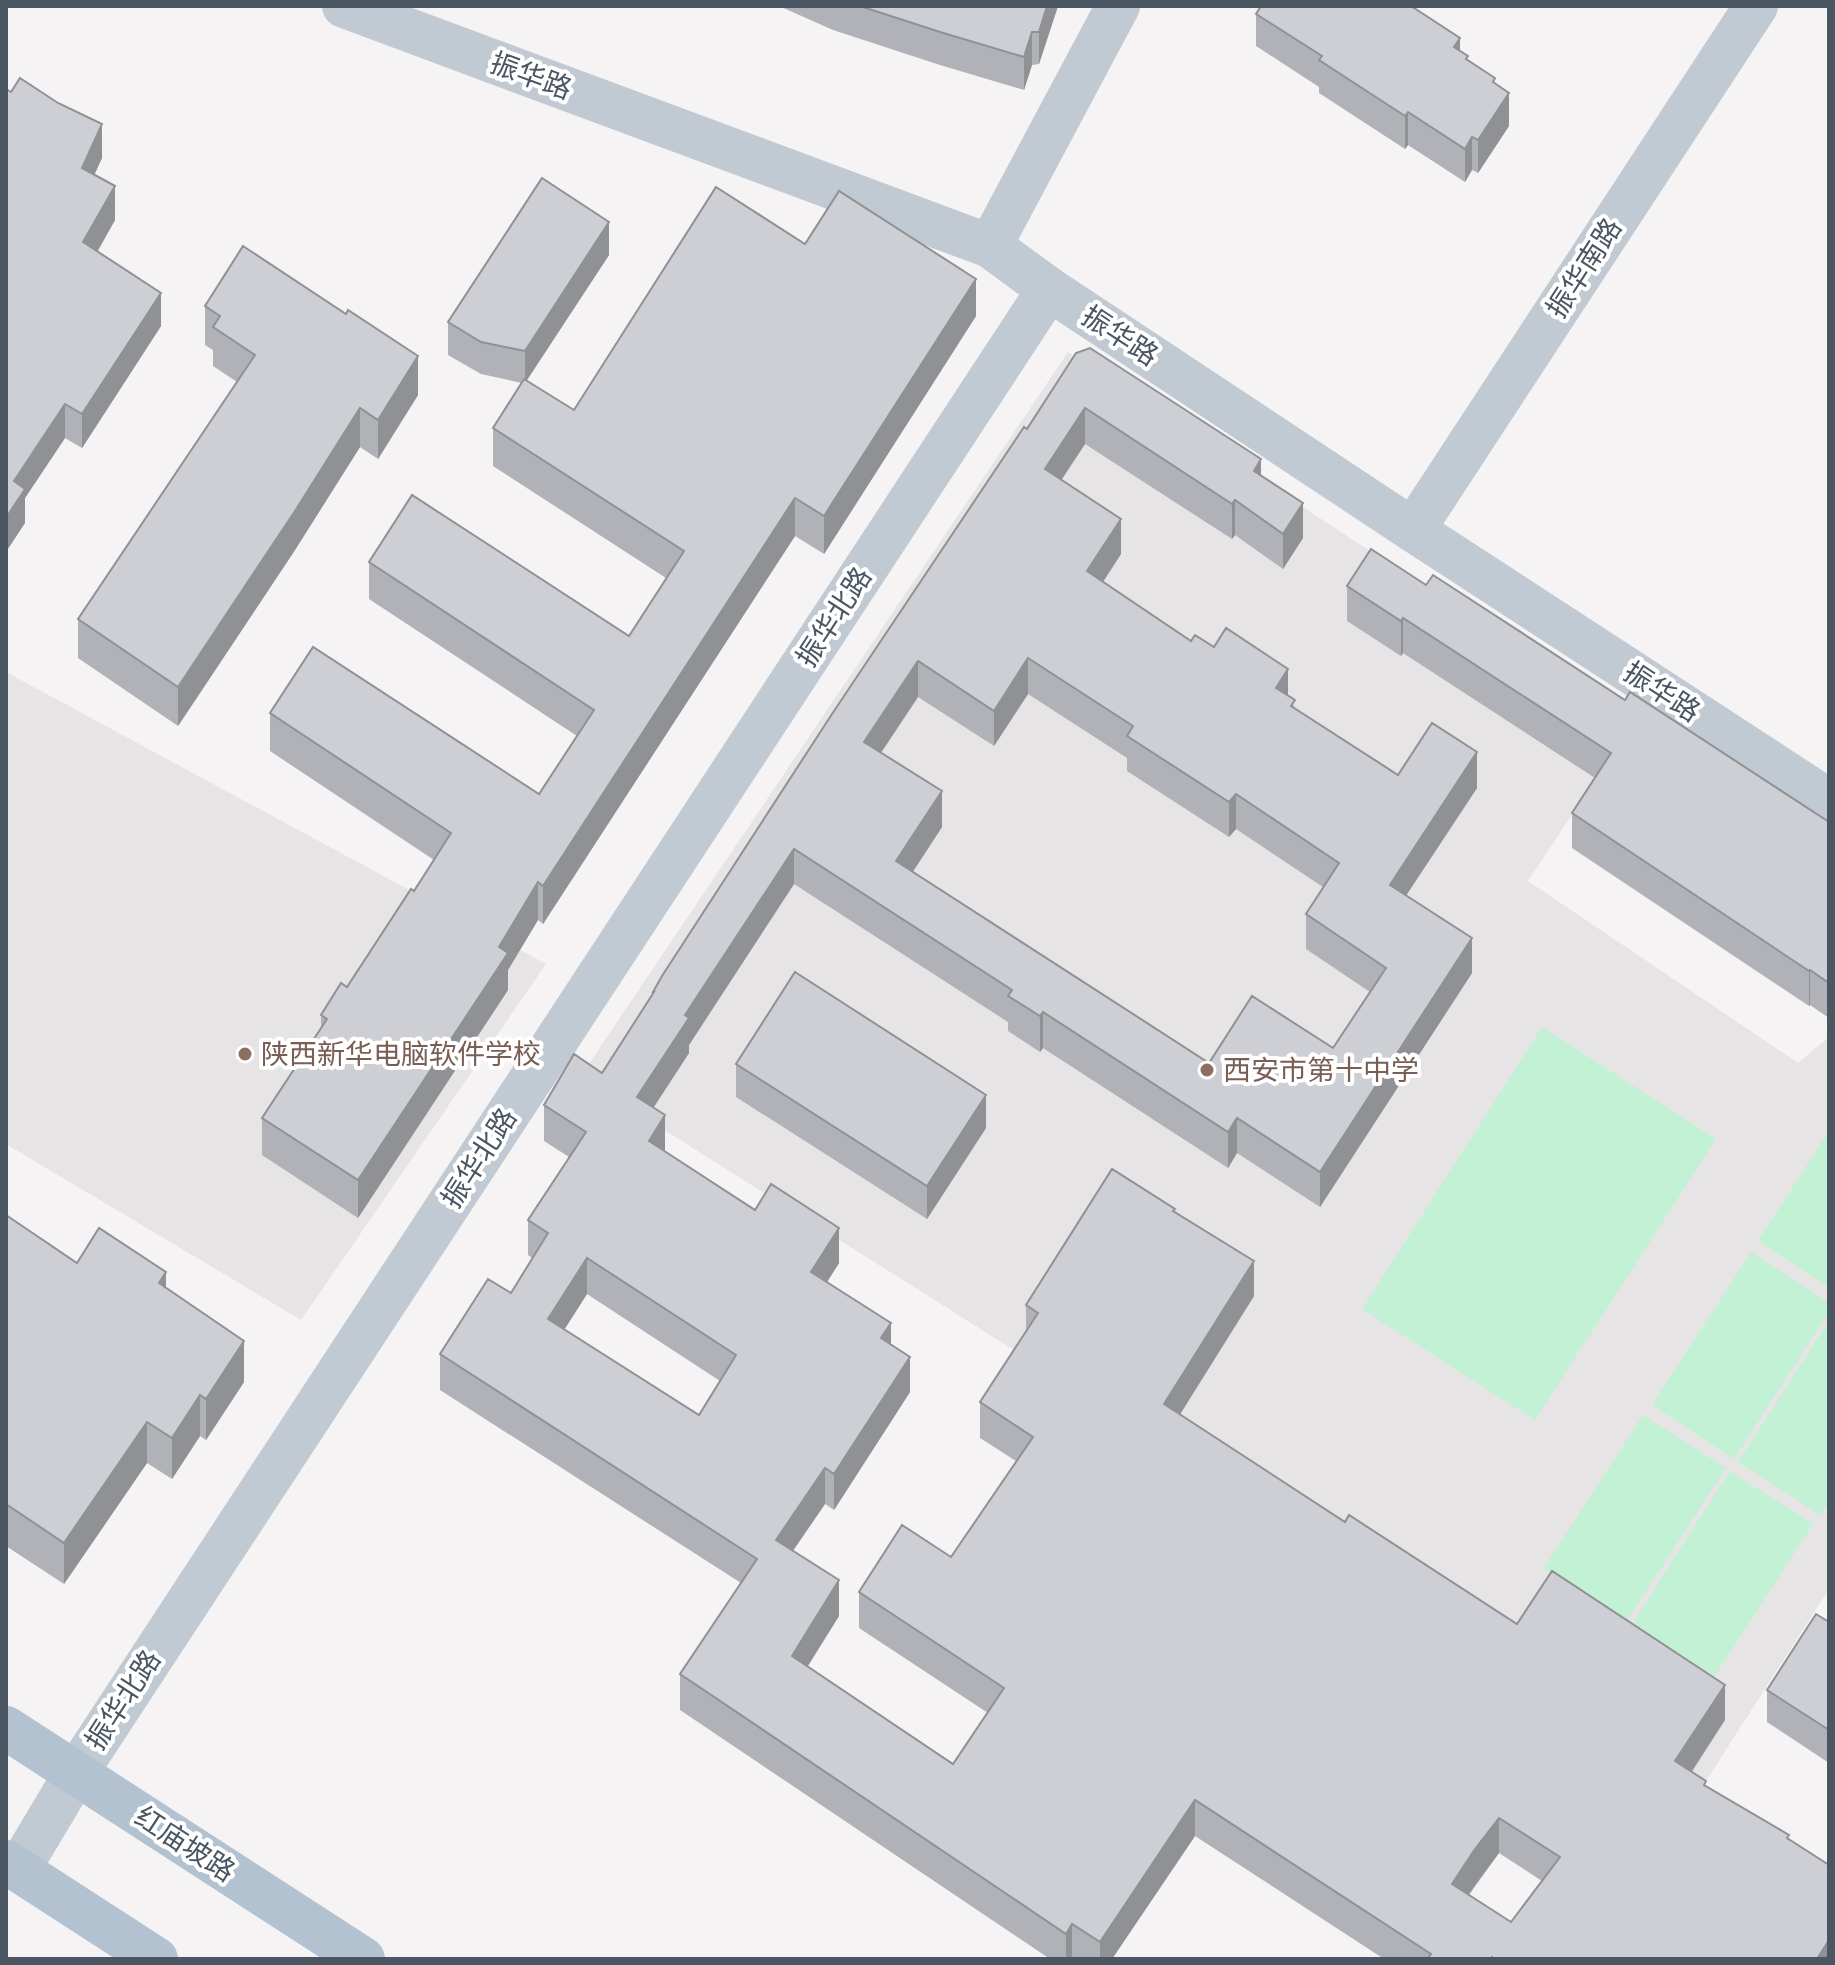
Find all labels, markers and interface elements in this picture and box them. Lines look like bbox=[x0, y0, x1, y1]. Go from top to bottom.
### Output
street label: 振华路 bbox=[486, 46, 576, 106]
street label: 振华南路 bbox=[1540, 212, 1628, 324]
street label: 振华路 bbox=[1076, 299, 1164, 373]
street label: 振华北路 bbox=[790, 561, 878, 673]
street label: 振华路 bbox=[1618, 655, 1706, 729]
place label: 陕西新华电脑软件学校 bbox=[261, 1038, 541, 1071]
marker: 陕西新华电脑软件学校 bbox=[236, 1045, 254, 1063]
place label: 西安市第十中学 bbox=[1223, 1054, 1419, 1087]
marker: 西安市第十中学 bbox=[1198, 1061, 1216, 1079]
street label: 振华北路 bbox=[435, 1102, 523, 1214]
street label: 振华北路 bbox=[79, 1644, 167, 1756]
street label: 红庙坡路 bbox=[129, 1800, 241, 1888]

